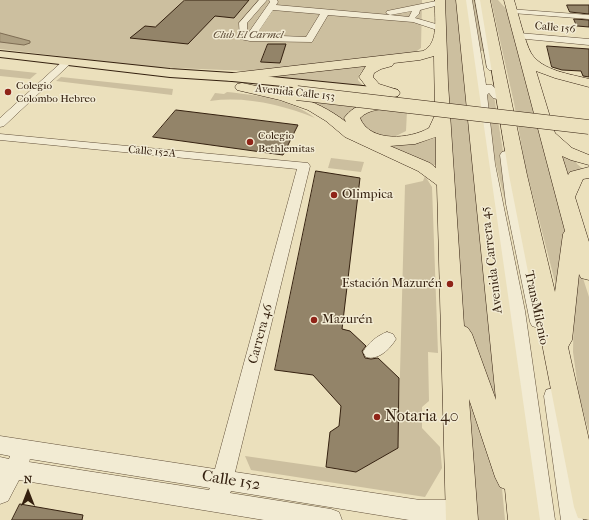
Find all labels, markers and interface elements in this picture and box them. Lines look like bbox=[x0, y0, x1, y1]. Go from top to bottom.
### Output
street label: Calle 156 bbox=[534, 20, 576, 36]
park label: Club El Carmel bbox=[213, 28, 283, 42]
place label: Colegio Colombo Hebreo bbox=[16, 79, 96, 105]
street label: Avenida Calle 153 bbox=[254, 82, 336, 104]
marker: Colegio Colombo Hebreo bbox=[3, 87, 13, 97]
place label: Colegio Bethlemitas bbox=[258, 129, 314, 155]
marker: Colegio Bethlemitas bbox=[245, 137, 255, 147]
street label: Calle 152A bbox=[128, 143, 176, 161]
place label: Olimpica bbox=[342, 187, 393, 203]
marker: Olimpica bbox=[329, 190, 339, 200]
street label: Avenida Carrera 45 bbox=[478, 206, 506, 314]
street label: TransMilenio bbox=[521, 270, 551, 346]
place label: Estación Mazurén bbox=[342, 276, 442, 292]
marker: Estación Mazurén bbox=[445, 279, 455, 289]
street label: Carrera 46 bbox=[246, 302, 276, 366]
place label: Mazurén bbox=[322, 312, 372, 328]
marker: Mazurén bbox=[309, 315, 319, 325]
place label: Notaria 40 bbox=[385, 407, 459, 427]
marker: Notaria 40 bbox=[372, 412, 382, 422]
street label: Calle 152 bbox=[200, 467, 262, 495]
north arrow bbox=[8, 472, 48, 512]
text: N bbox=[24, 473, 32, 486]

